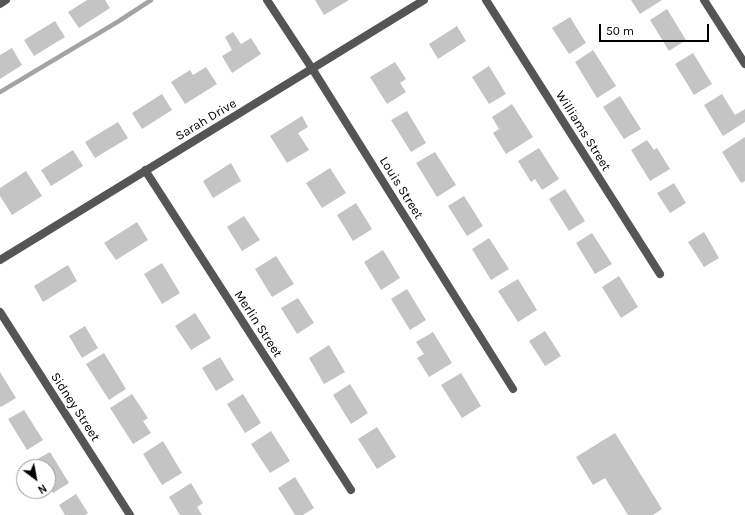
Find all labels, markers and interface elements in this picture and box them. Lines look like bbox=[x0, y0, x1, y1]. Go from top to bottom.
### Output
scale bar bbox=[601, 16, 711, 42]
text: 50 m bbox=[606, 24, 634, 38]
street label: Williams Street bbox=[552, 88, 614, 174]
street label: Sarah Drive bbox=[173, 96, 239, 144]
street label: Louis Street bbox=[376, 154, 426, 222]
street label: Merlin Street bbox=[231, 288, 285, 360]
street label: Sidney Street bbox=[47, 370, 103, 444]
north arrow bbox=[16, 459, 56, 499]
text: N bbox=[35, 481, 49, 496]

